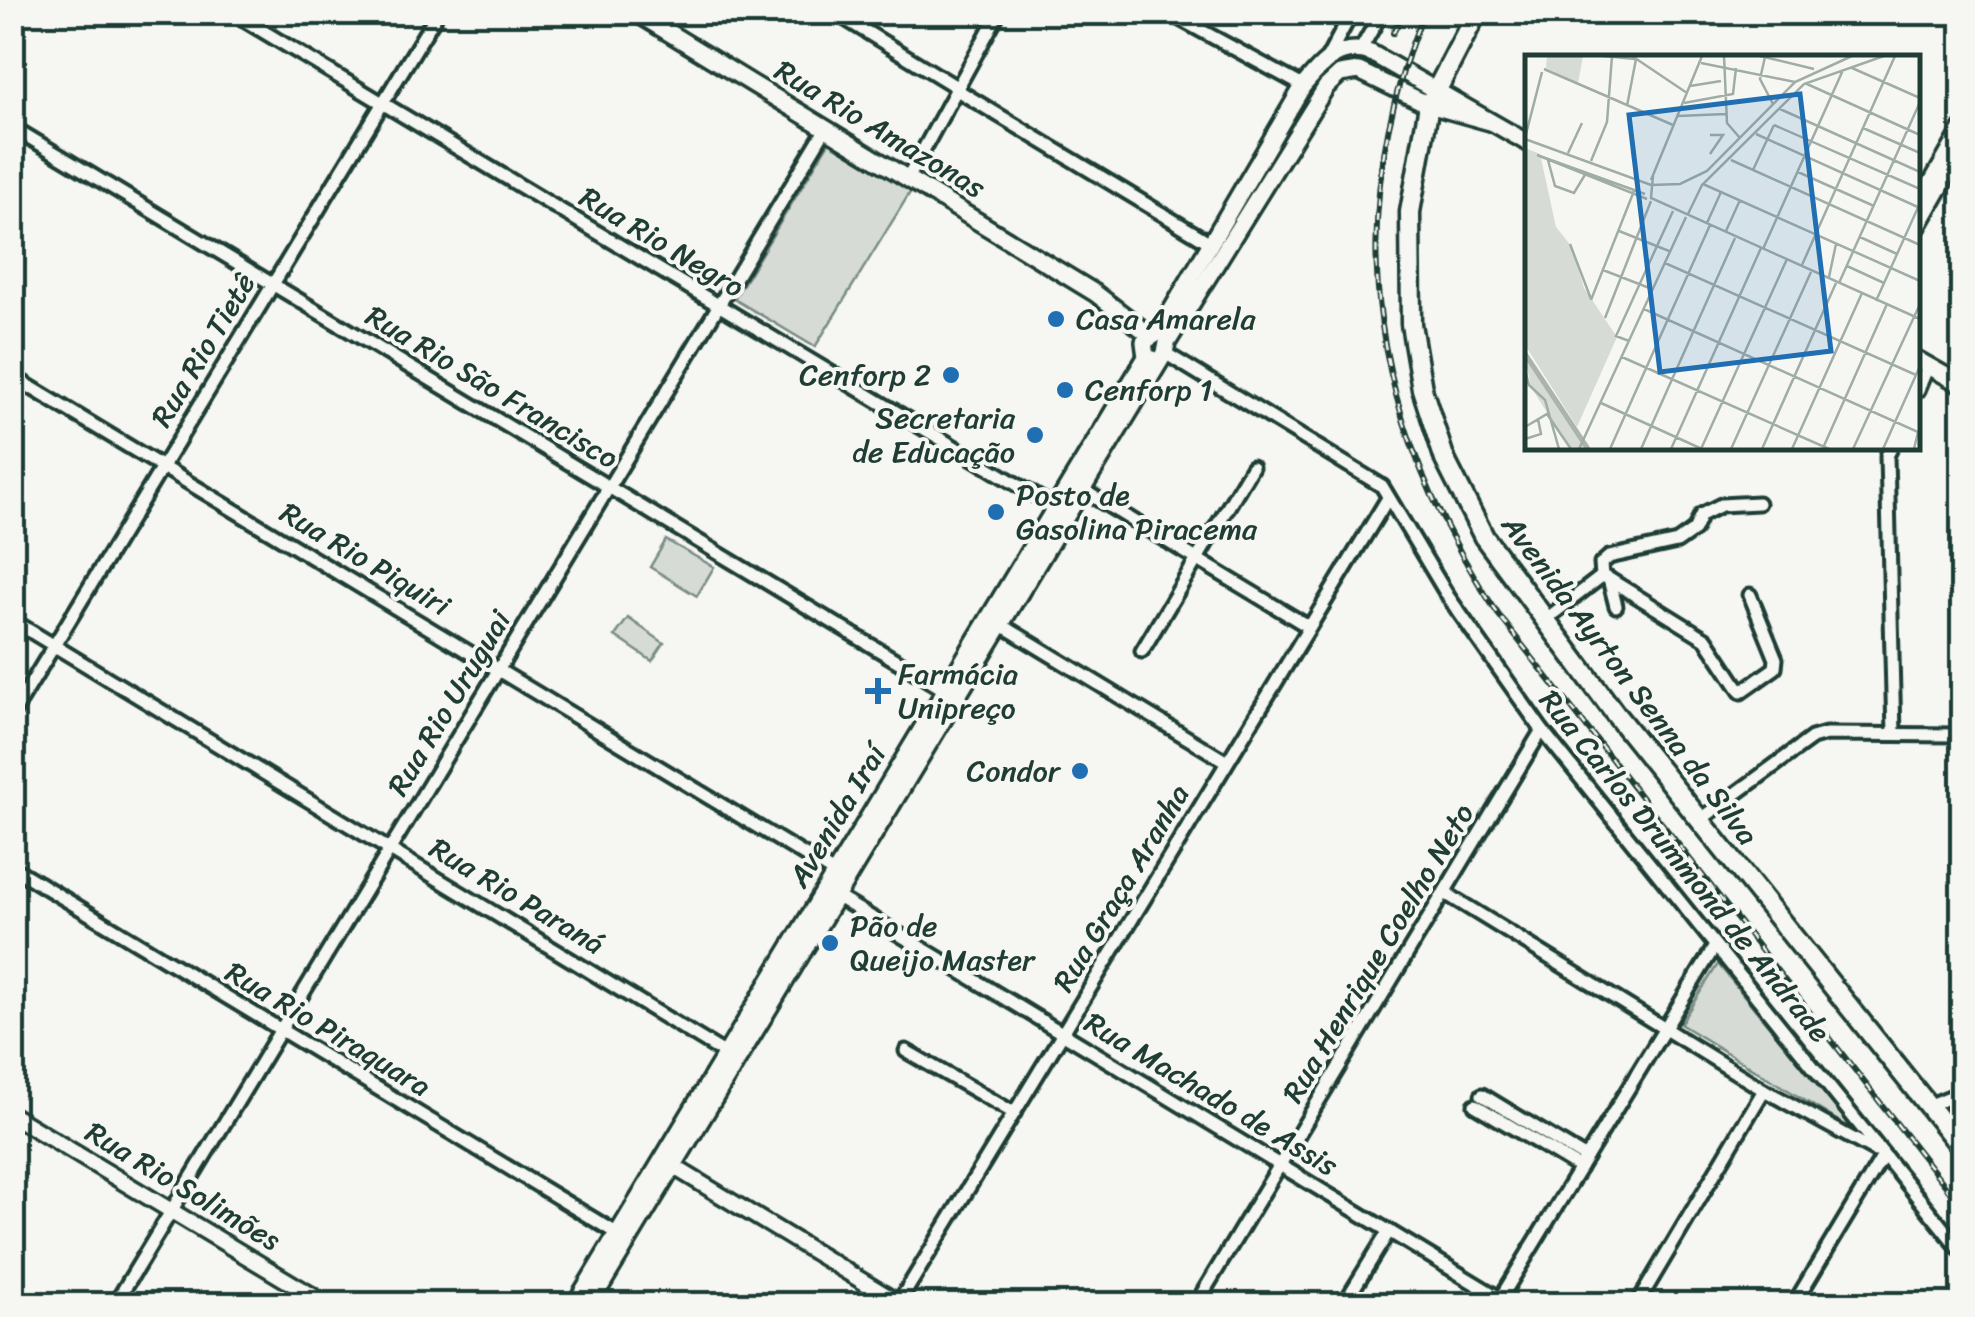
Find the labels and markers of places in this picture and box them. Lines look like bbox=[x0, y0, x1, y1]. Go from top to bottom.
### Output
place label: Casa Amarela bbox=[1076, 292, 1256, 346]
marker: Casa Amarela bbox=[1045, 308, 1067, 330]
place label: Cenforp 2 bbox=[799, 348, 931, 402]
place label: Cenforp 1 bbox=[1085, 363, 1212, 417]
marker: Cenforp 2 bbox=[940, 364, 962, 386]
marker: Cenforp 1 bbox=[1054, 379, 1076, 401]
place label: Secretaria de Educação bbox=[852, 391, 1016, 479]
marker: Secretaria de Educação bbox=[1024, 424, 1046, 446]
place label: Posto de Gasolina Piracema bbox=[1016, 468, 1258, 556]
marker: Posto de Gasolina Piracema bbox=[985, 501, 1007, 523]
place label: Farmácia Unipreço bbox=[898, 647, 1018, 735]
marker: Farmácia Unipreço bbox=[867, 680, 889, 702]
place label: Condor bbox=[967, 744, 1062, 798]
marker: Condor bbox=[1069, 760, 1091, 782]
place label: Pão de Queijo Master bbox=[850, 899, 1036, 987]
marker: Pão de Queijo Master bbox=[819, 932, 841, 954]

